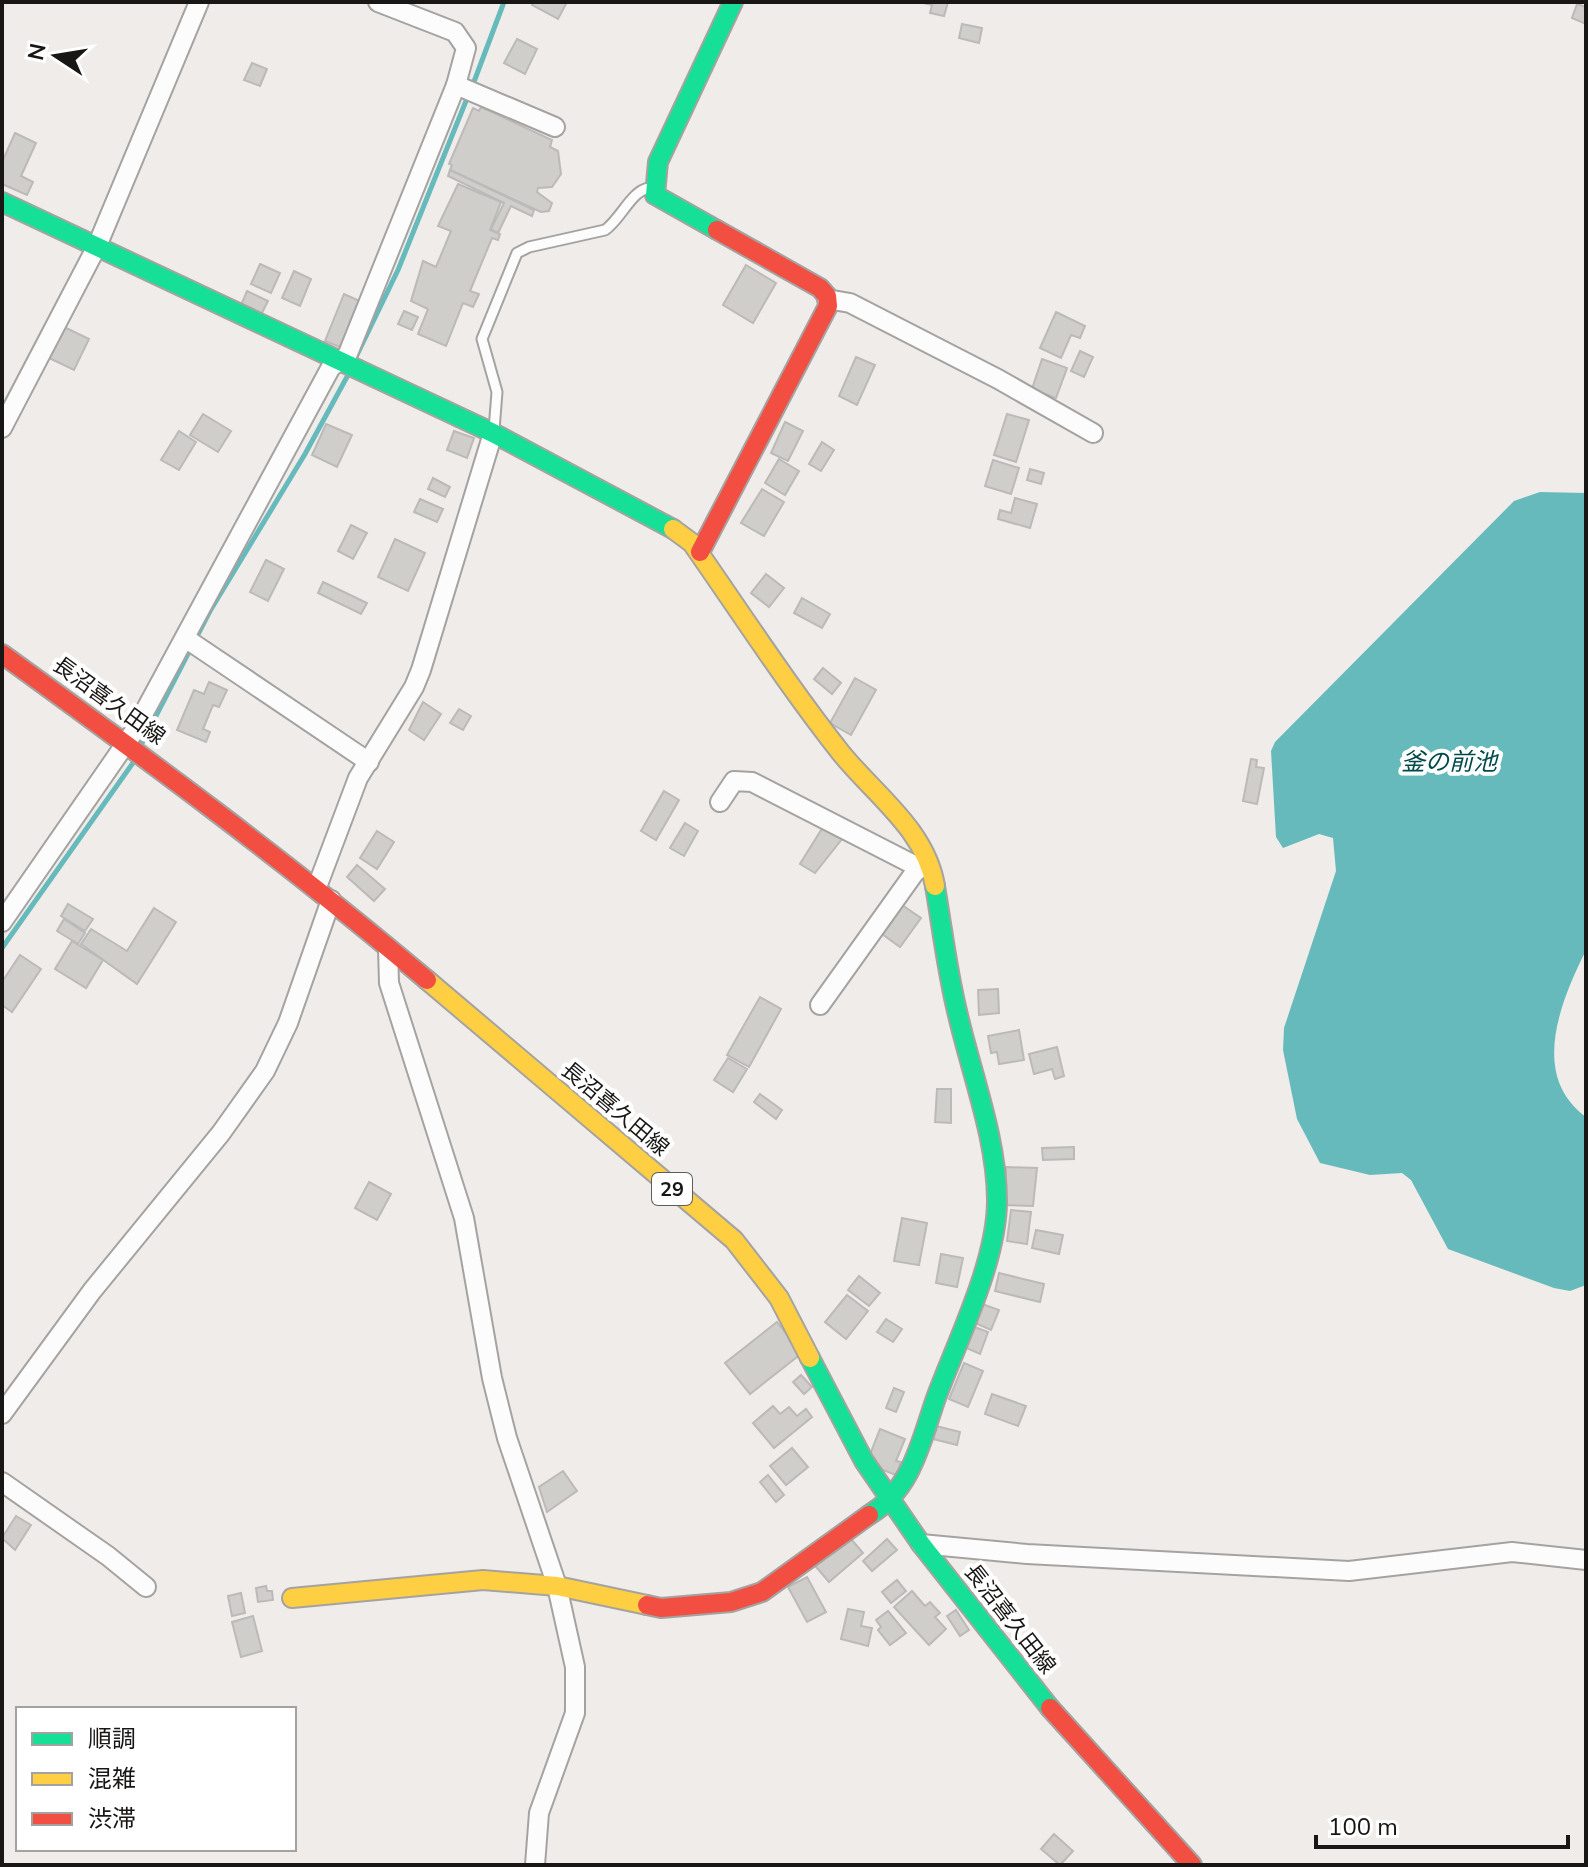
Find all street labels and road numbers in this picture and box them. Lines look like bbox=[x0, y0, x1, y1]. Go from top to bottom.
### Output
street label: 長沼喜久田線 bbox=[47, 650, 171, 752]
street label: 長沼喜久田線 bbox=[555, 1055, 675, 1163]
road number: 29 bbox=[652, 1173, 692, 1205]
street label: 長沼喜久田線 bbox=[958, 1558, 1062, 1680]

